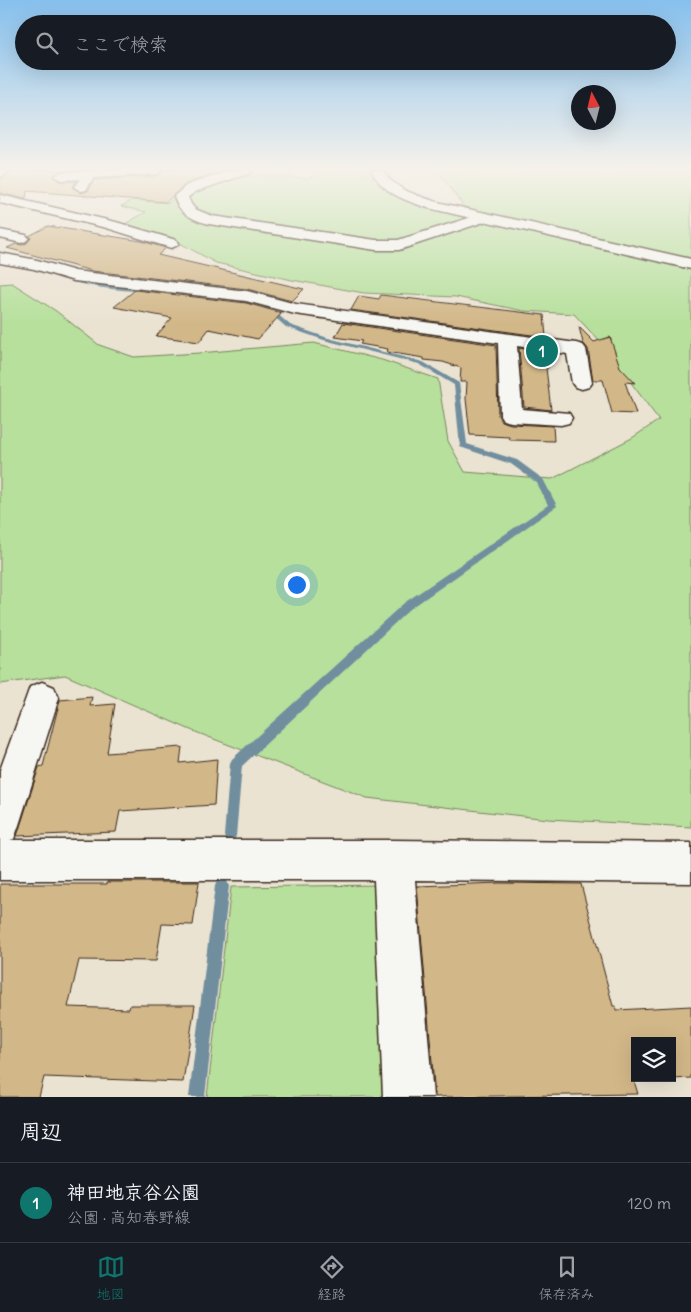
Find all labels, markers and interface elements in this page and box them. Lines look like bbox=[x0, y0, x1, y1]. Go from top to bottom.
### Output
search box bbox=[15, 15, 676, 70]
icon: search bbox=[33, 29, 61, 57]
text: ここで検索 bbox=[73, 32, 168, 56]
north arrow bbox=[571, 85, 616, 130]
pin: 1 bbox=[526, 332, 558, 370]
your location bbox=[284, 572, 310, 598]
map controls bbox=[631, 1037, 676, 1082]
button: layers bbox=[631, 1037, 676, 1082]
text: 周辺 bbox=[20, 1118, 62, 1145]
text: 神田地京谷公園 bbox=[67, 1180, 200, 1204]
text: 1 bbox=[33, 1193, 39, 1213]
text: 120 m bbox=[628, 1193, 671, 1213]
text: 公園 · 高知春野線 bbox=[67, 1207, 190, 1227]
tab: 地図 bbox=[97, 1253, 125, 1303]
tab: 経路 bbox=[318, 1253, 346, 1303]
tab: 保存済み bbox=[539, 1253, 595, 1303]

